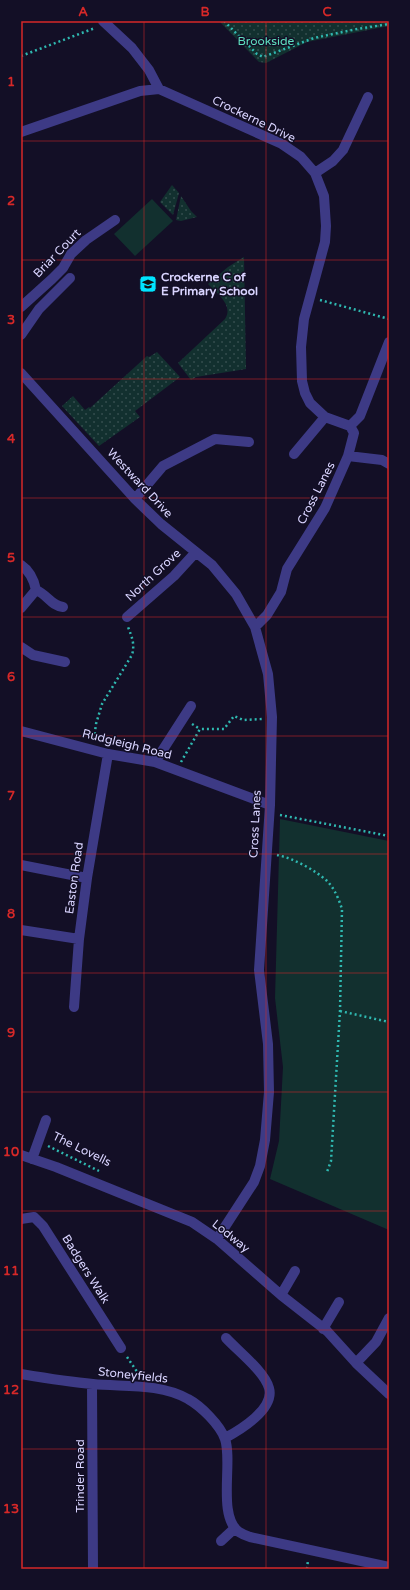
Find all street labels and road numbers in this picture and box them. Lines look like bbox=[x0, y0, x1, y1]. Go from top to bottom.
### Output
street label: Crockerne Drive bbox=[210, 93, 298, 145]
street label: Briar Court bbox=[30, 225, 84, 280]
street label: Westward Drive bbox=[104, 446, 176, 521]
street label: Cross Lanes bbox=[294, 459, 338, 527]
street label: North Grove bbox=[123, 546, 184, 604]
street label: Rudgleigh Road bbox=[81, 726, 173, 762]
street label: Cross Lanes bbox=[246, 789, 264, 858]
street label: Easton Road bbox=[62, 841, 86, 915]
street label: The Lovells bbox=[50, 1129, 114, 1169]
street label: Lodway bbox=[209, 1217, 253, 1256]
street label: Badgers Walk bbox=[59, 1232, 113, 1306]
street label: Stoneyfields bbox=[97, 1364, 169, 1386]
street label: Trinder Road bbox=[73, 1439, 87, 1513]

